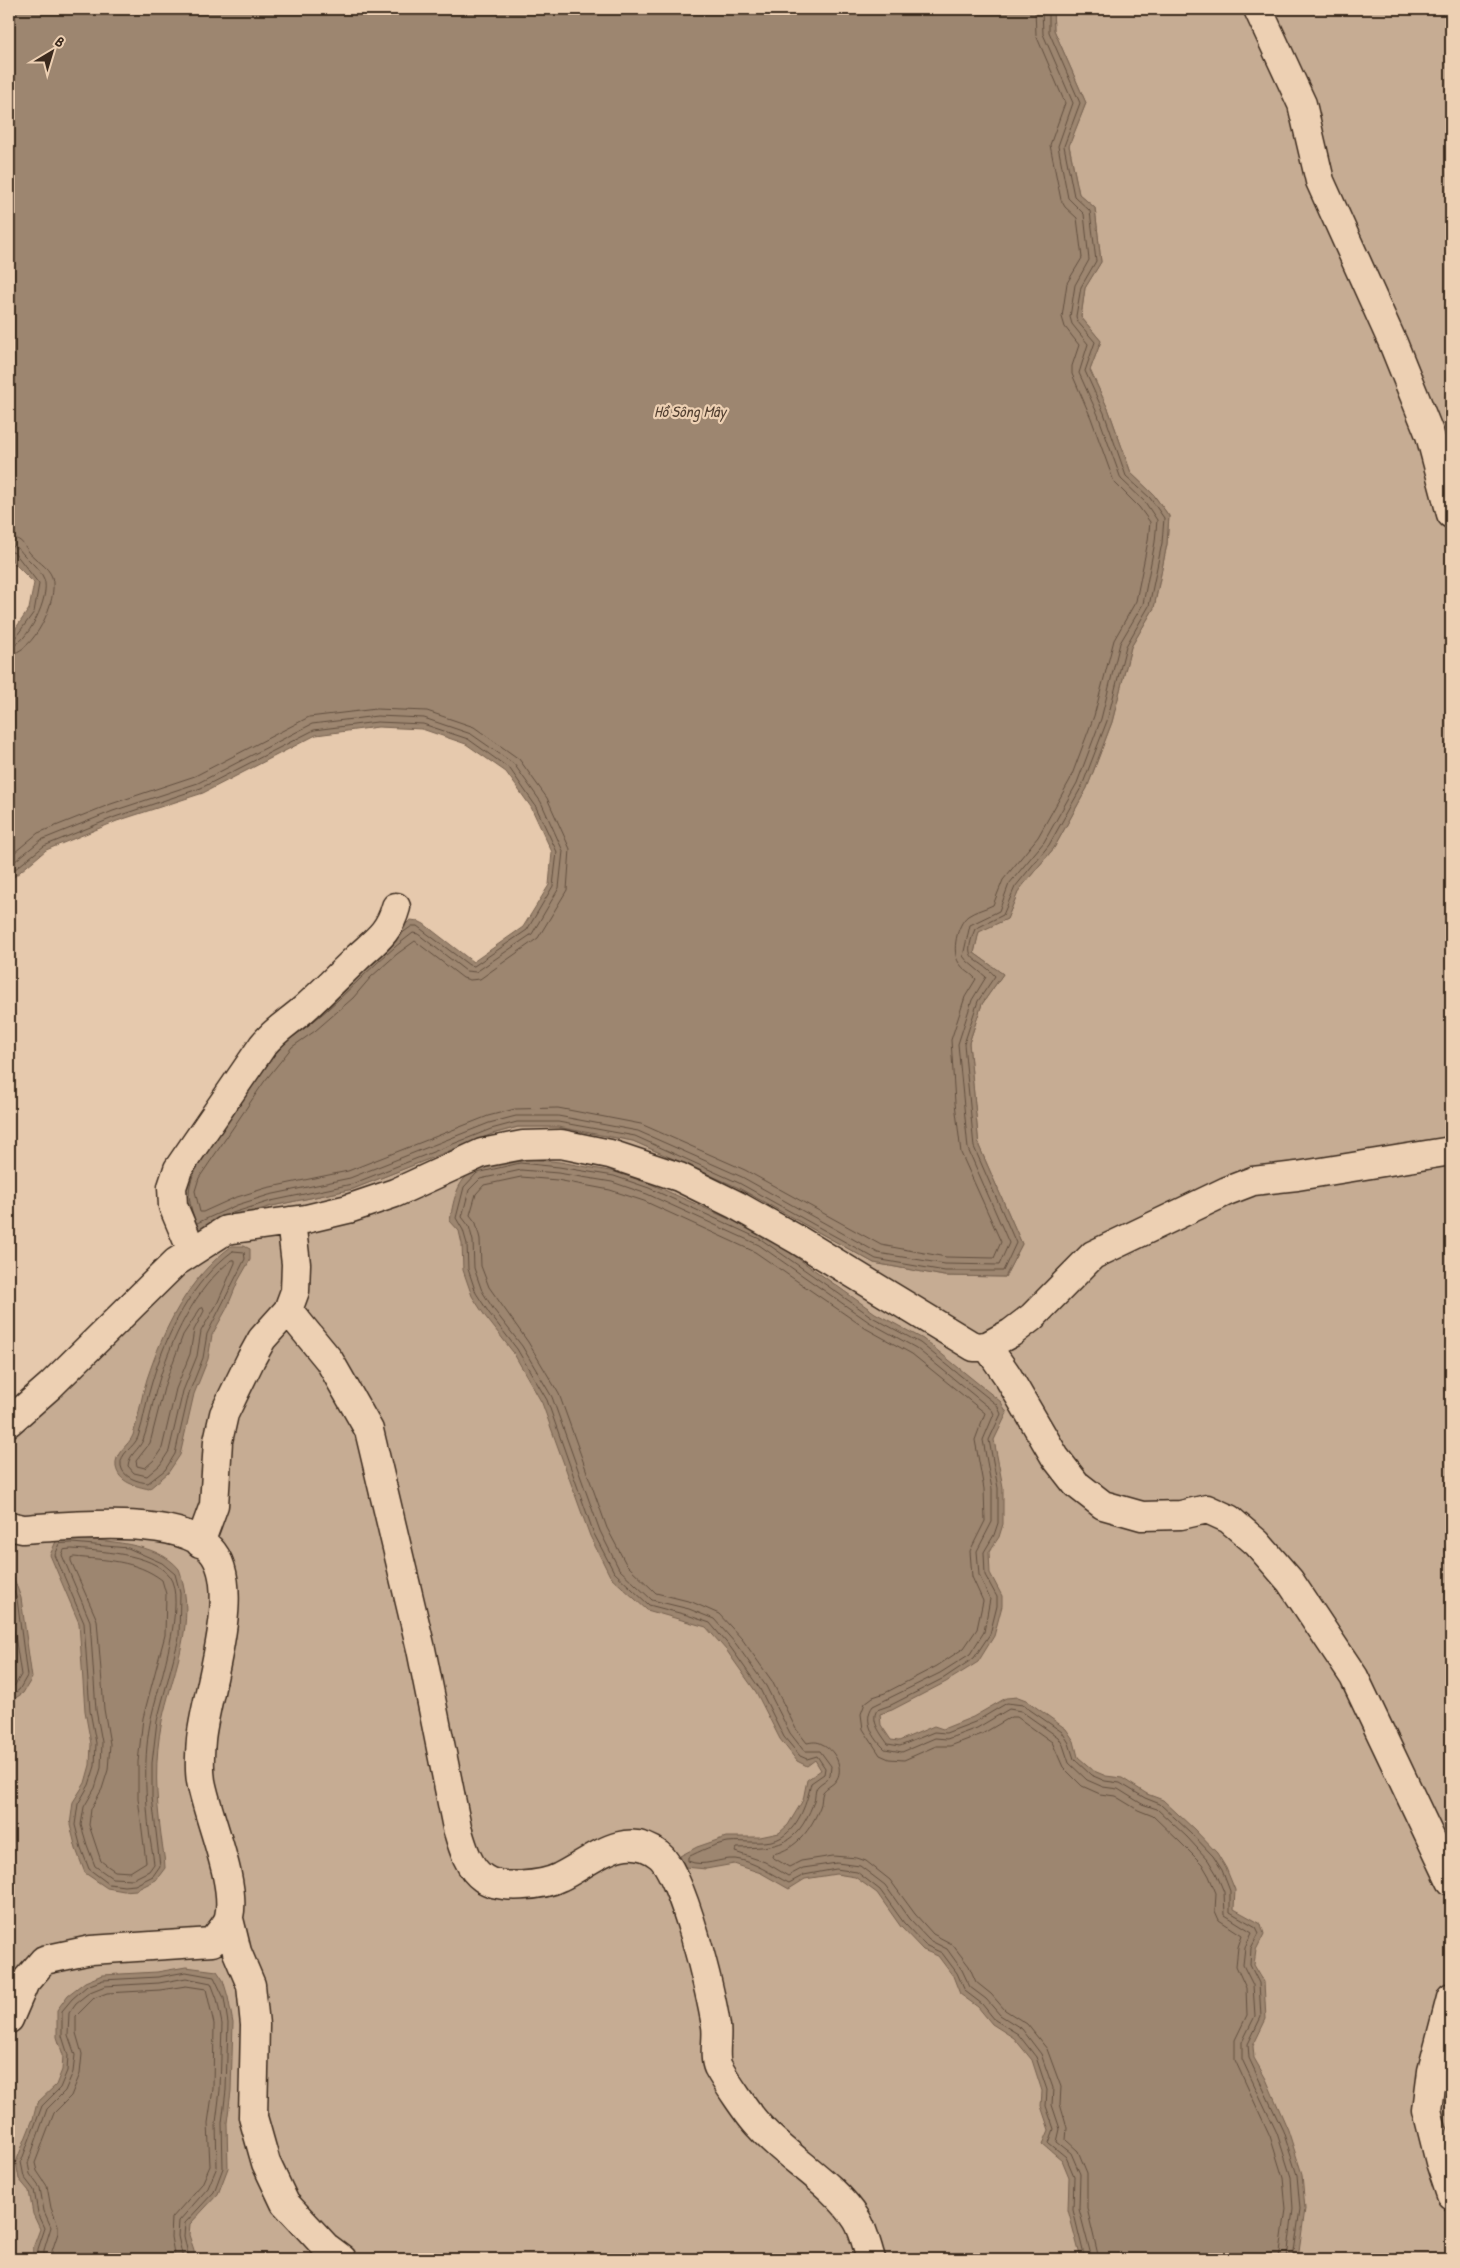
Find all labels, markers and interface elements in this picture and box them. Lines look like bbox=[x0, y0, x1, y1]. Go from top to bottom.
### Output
north arrow bbox=[28, 28, 78, 78]
text: B bbox=[52, 32, 69, 51]
water label: Hồ Sông Mây bbox=[654, 400, 728, 422]

